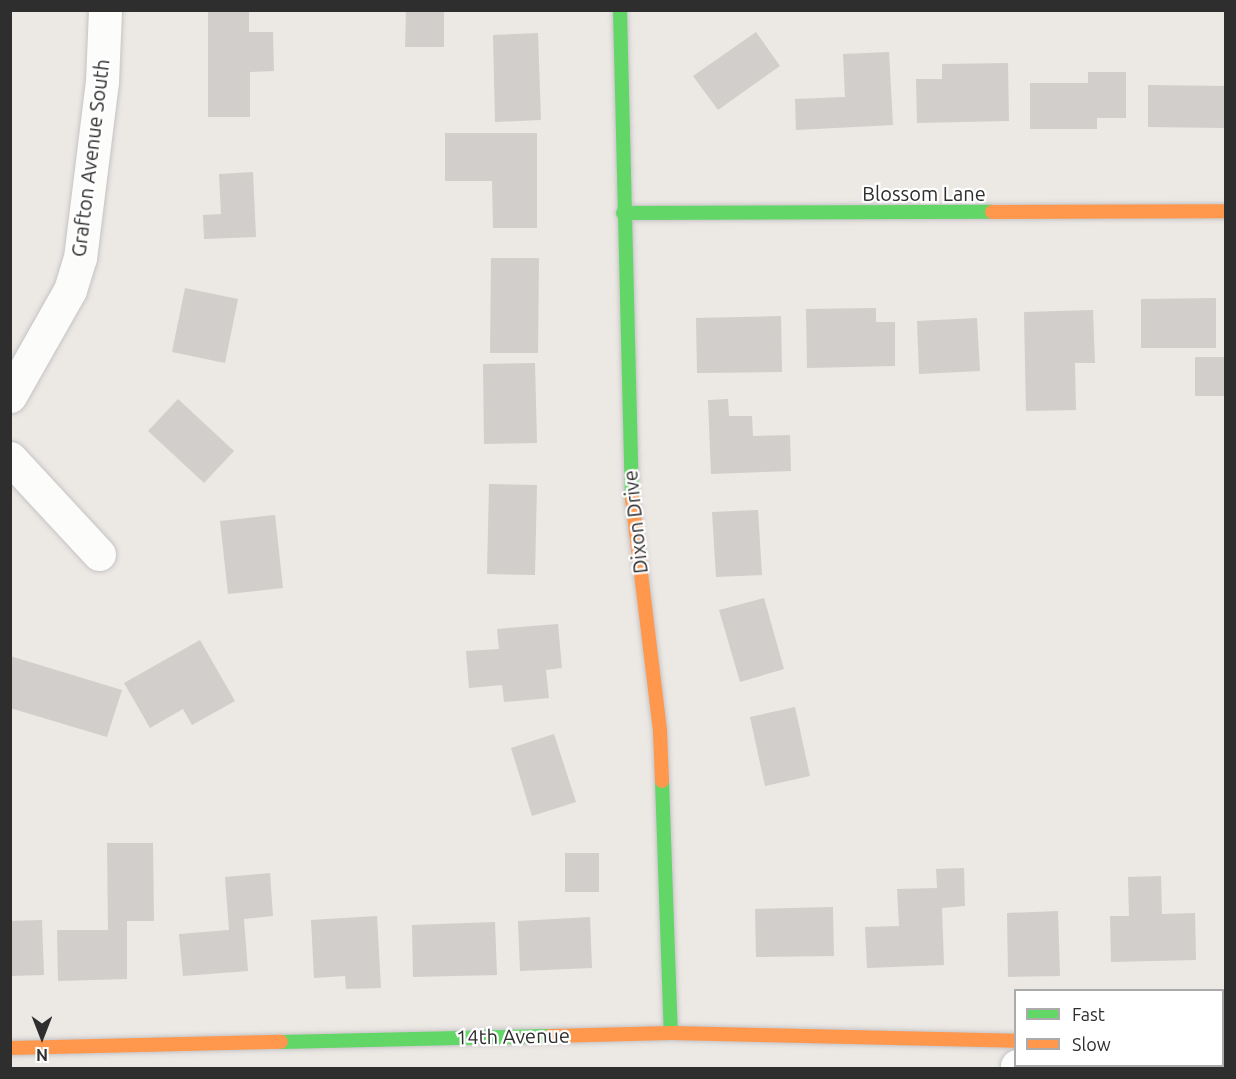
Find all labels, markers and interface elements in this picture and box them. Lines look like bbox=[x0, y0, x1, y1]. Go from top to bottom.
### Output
street label: Grafton Avenue South bbox=[66, 58, 114, 258]
street label: Blossom Lane bbox=[862, 181, 986, 205]
street label: Dixon Drive bbox=[618, 469, 652, 575]
legend bbox=[1014, 989, 1224, 1067]
text: Fast bbox=[1072, 1004, 1105, 1024]
north arrow bbox=[12, 1007, 72, 1067]
street label: 14th Avenue bbox=[456, 1023, 570, 1049]
text: Slow bbox=[1072, 1034, 1111, 1054]
text: N bbox=[36, 1046, 48, 1064]

